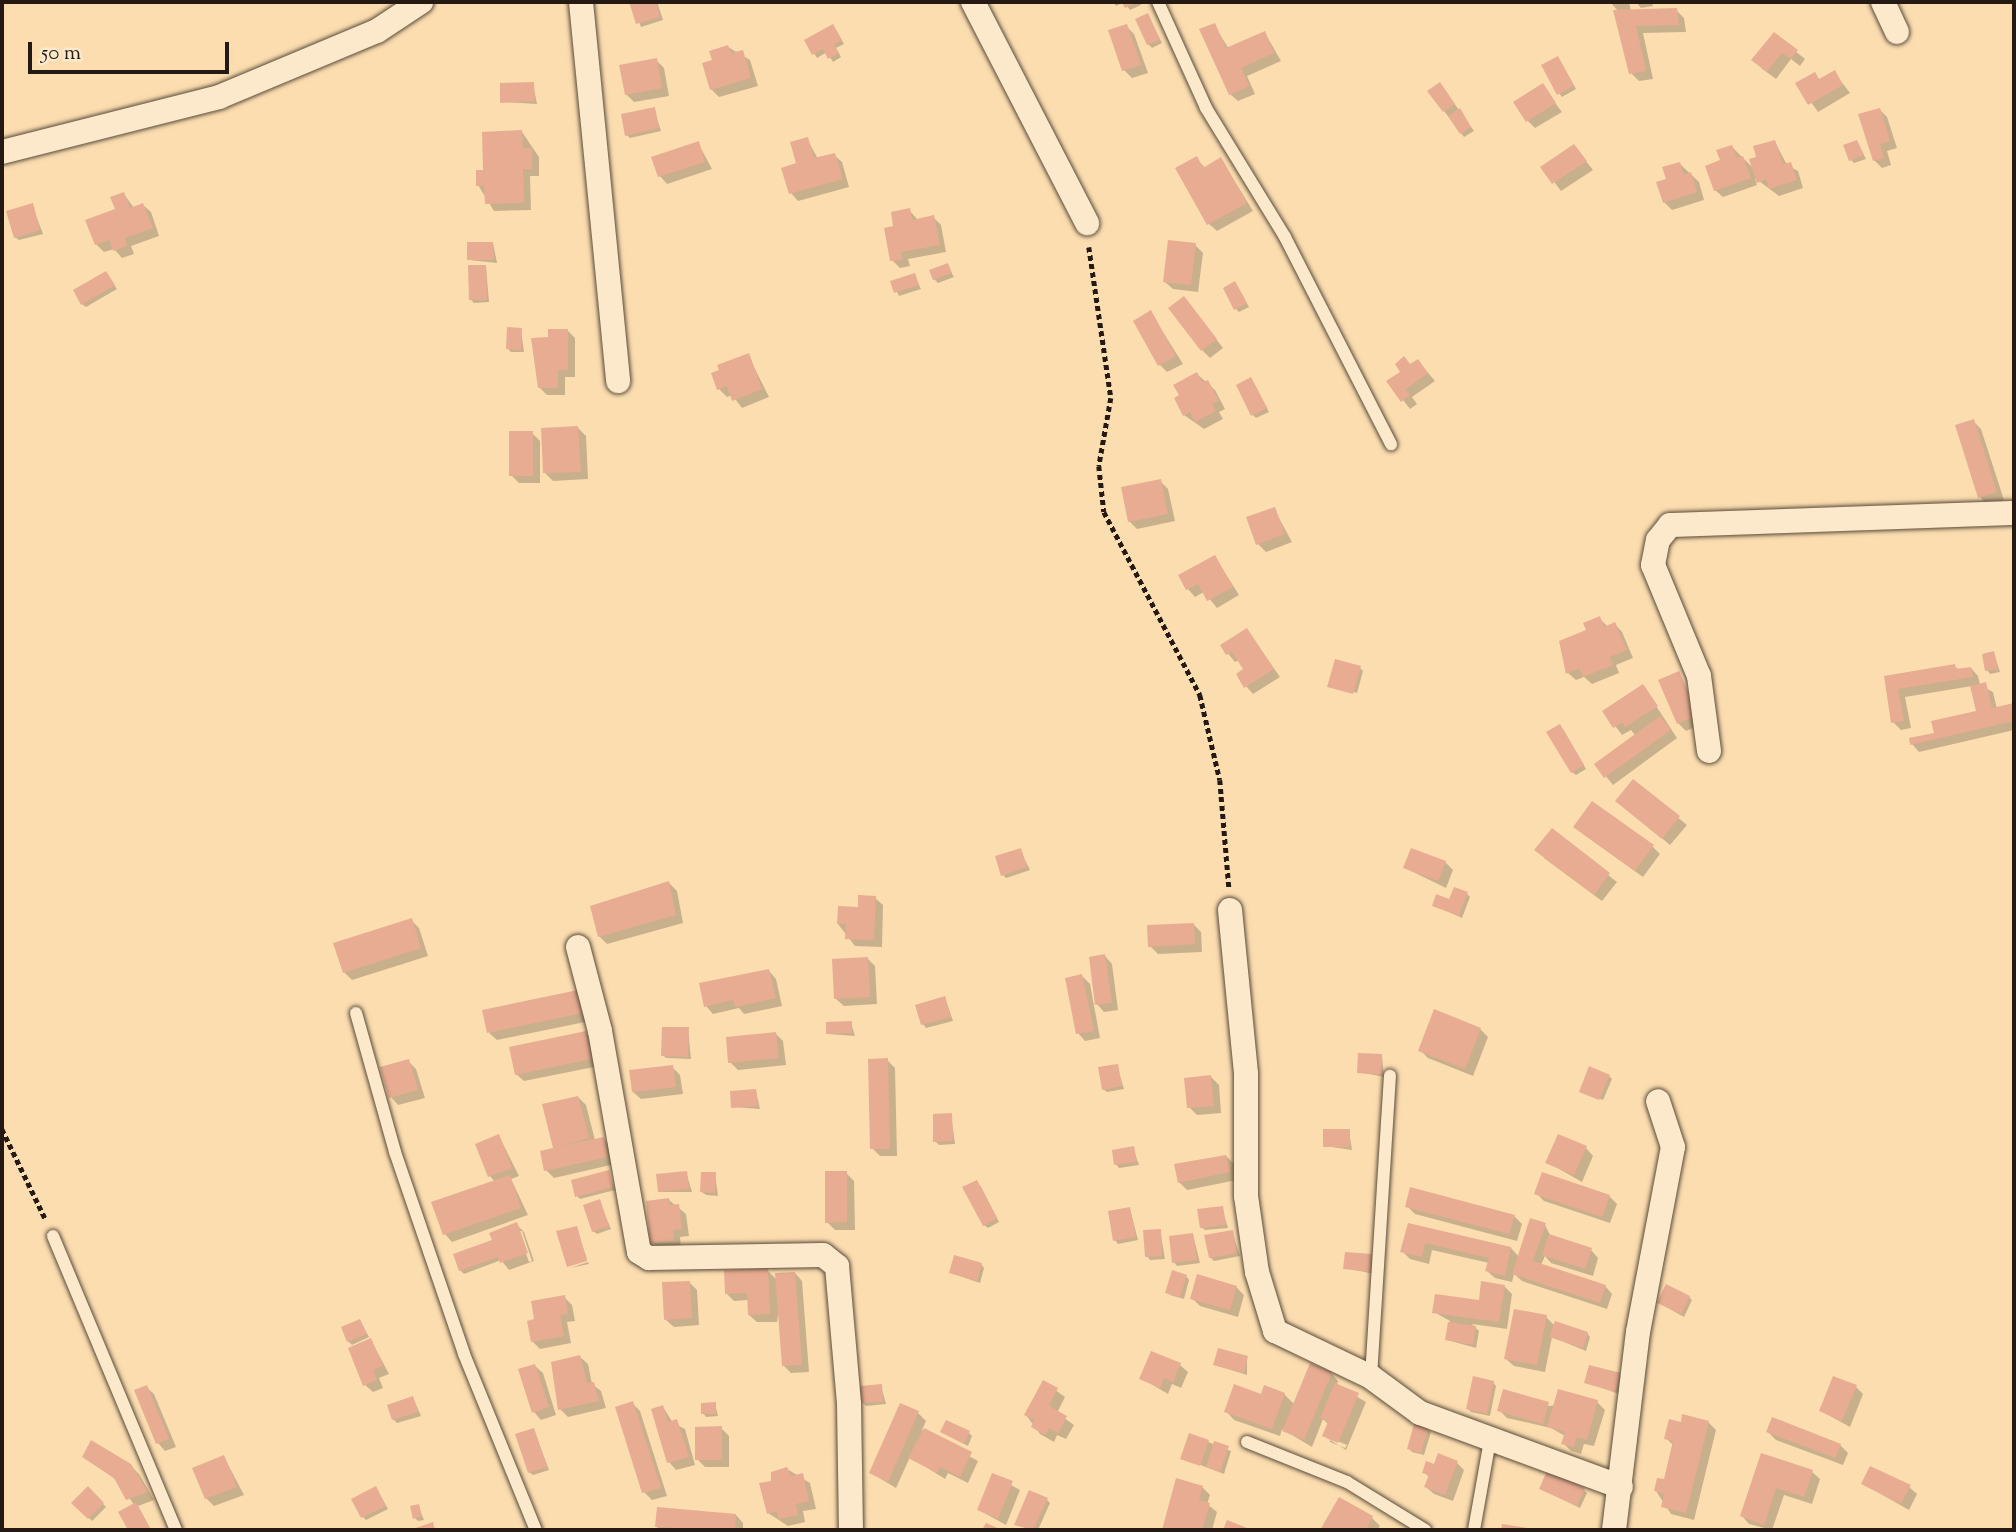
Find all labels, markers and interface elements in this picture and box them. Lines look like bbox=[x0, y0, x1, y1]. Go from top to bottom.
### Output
scale bar bbox=[32, 28, 233, 72]
text: 50 m bbox=[41, 39, 81, 69]

